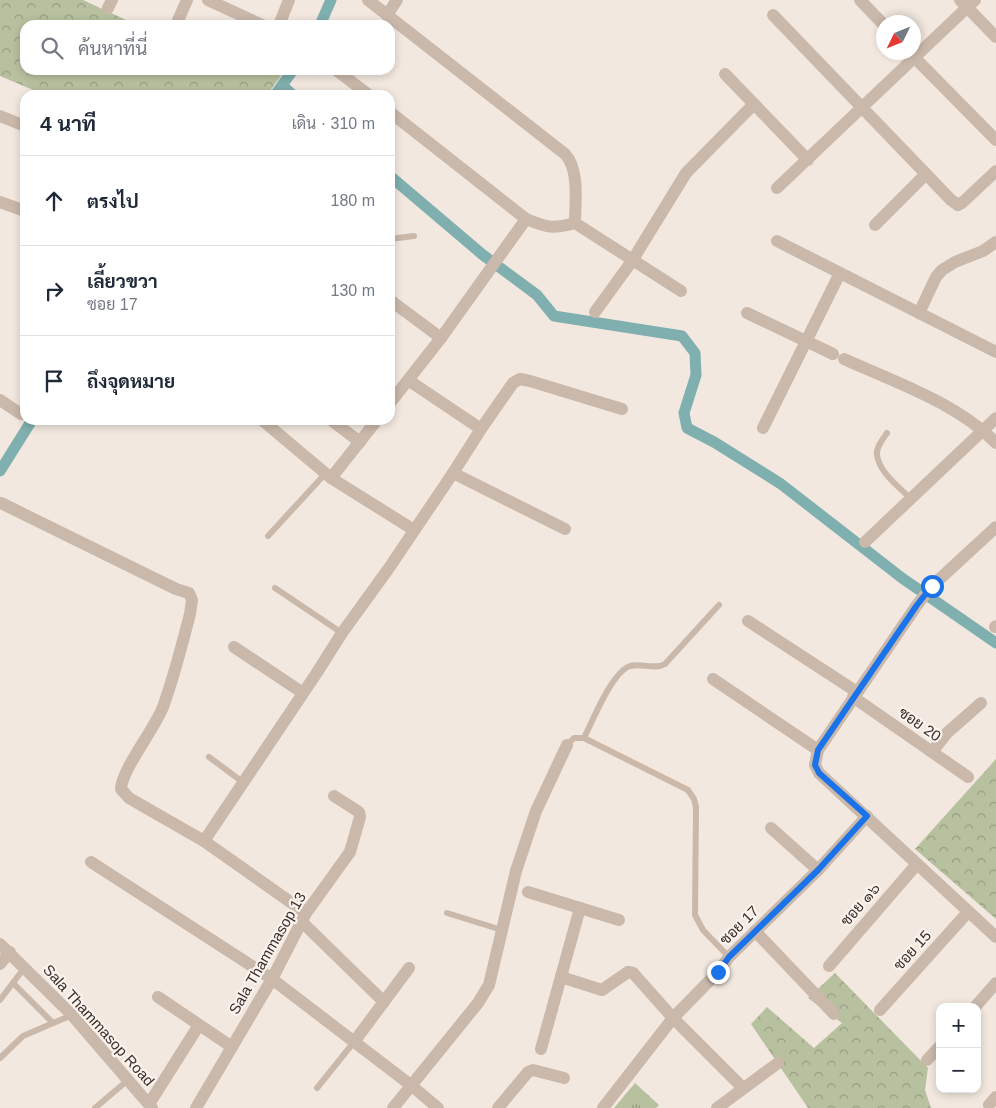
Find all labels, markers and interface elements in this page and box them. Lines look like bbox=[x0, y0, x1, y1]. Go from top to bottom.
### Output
north arrow bbox=[876, 15, 921, 60]
search box bbox=[20, 20, 395, 75]
icon: search bbox=[38, 34, 66, 62]
text: ค้นหาที่นี่ bbox=[78, 38, 147, 59]
text: 4 นาที bbox=[40, 112, 96, 135]
text: เดิน · 310 m bbox=[292, 115, 375, 132]
icon: ahead bbox=[40, 187, 68, 215]
text: ตรงไป bbox=[87, 191, 139, 212]
text: 180 m bbox=[331, 192, 375, 209]
text: เลี้ยวขวา bbox=[87, 271, 158, 292]
icon: right bbox=[40, 277, 68, 305]
text: 130 m bbox=[331, 282, 375, 299]
text: ซอย 17 bbox=[87, 296, 138, 313]
icon: arrive bbox=[40, 367, 68, 395]
text: ถึงจุดหมาย bbox=[87, 371, 175, 392]
route start bbox=[921, 575, 944, 598]
street label: ซอย 20 bbox=[896, 703, 944, 745]
street label: ซอย ๑๖ bbox=[837, 879, 883, 929]
street label: Sala Thammasop 13 bbox=[225, 889, 309, 1017]
street label: ซอย 17 bbox=[716, 902, 762, 948]
street label: ซอย 15 bbox=[890, 927, 934, 973]
street label: Sala Thammasop Road bbox=[40, 961, 158, 1089]
route end bbox=[707, 961, 730, 984]
map controls bbox=[936, 1003, 981, 1093]
button: + bbox=[936, 1003, 981, 1048]
button: − bbox=[936, 1048, 981, 1093]

